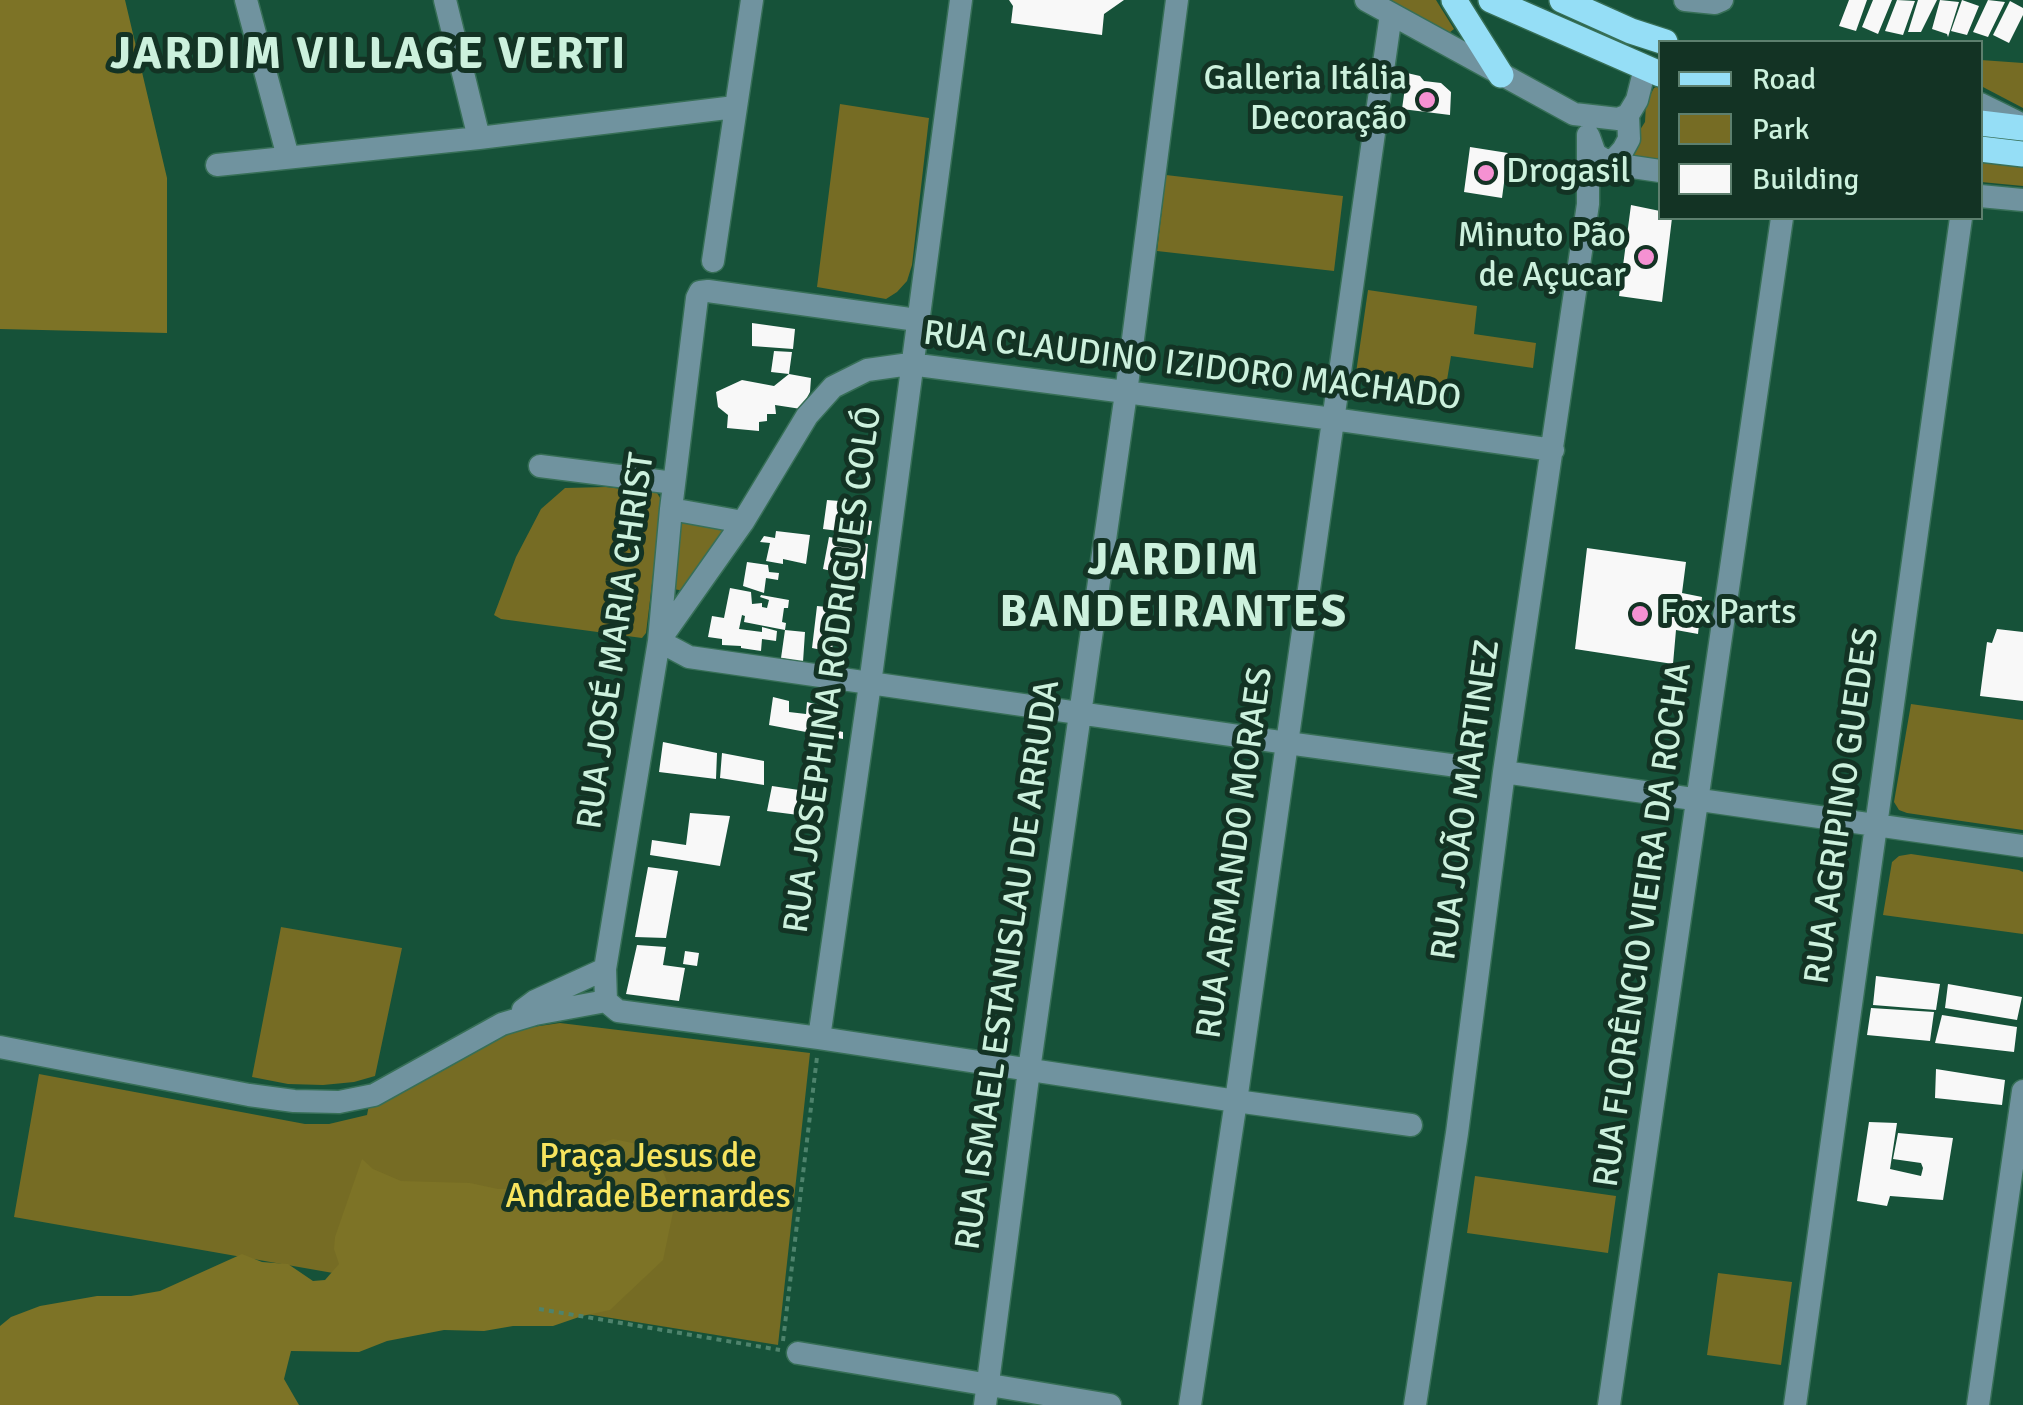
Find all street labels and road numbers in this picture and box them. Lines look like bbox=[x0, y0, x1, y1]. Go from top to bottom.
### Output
street label: RUA CLAUDINO IZIDORO MACHADO bbox=[921, 313, 1463, 421]
street label: RUA JOSEPHINA RODRIGUES COLÓ bbox=[776, 404, 892, 936]
street label: RUA JOSÉ MARIA CHRIST bbox=[570, 450, 664, 832]
street label: RUA AGRIPINO GUEDES bbox=[1797, 625, 1889, 987]
street label: RUA JOÃO MARTINEZ bbox=[1424, 637, 1510, 963]
street label: RUA FLORÊNCIO VIEIRA DA ROCHA bbox=[1586, 660, 1702, 1190]
street label: RUA ARMANDO MORAES bbox=[1189, 665, 1283, 1041]
street label: RUA ISMAEL ESTANISLAU DE ARRUDA bbox=[948, 677, 1070, 1253]

